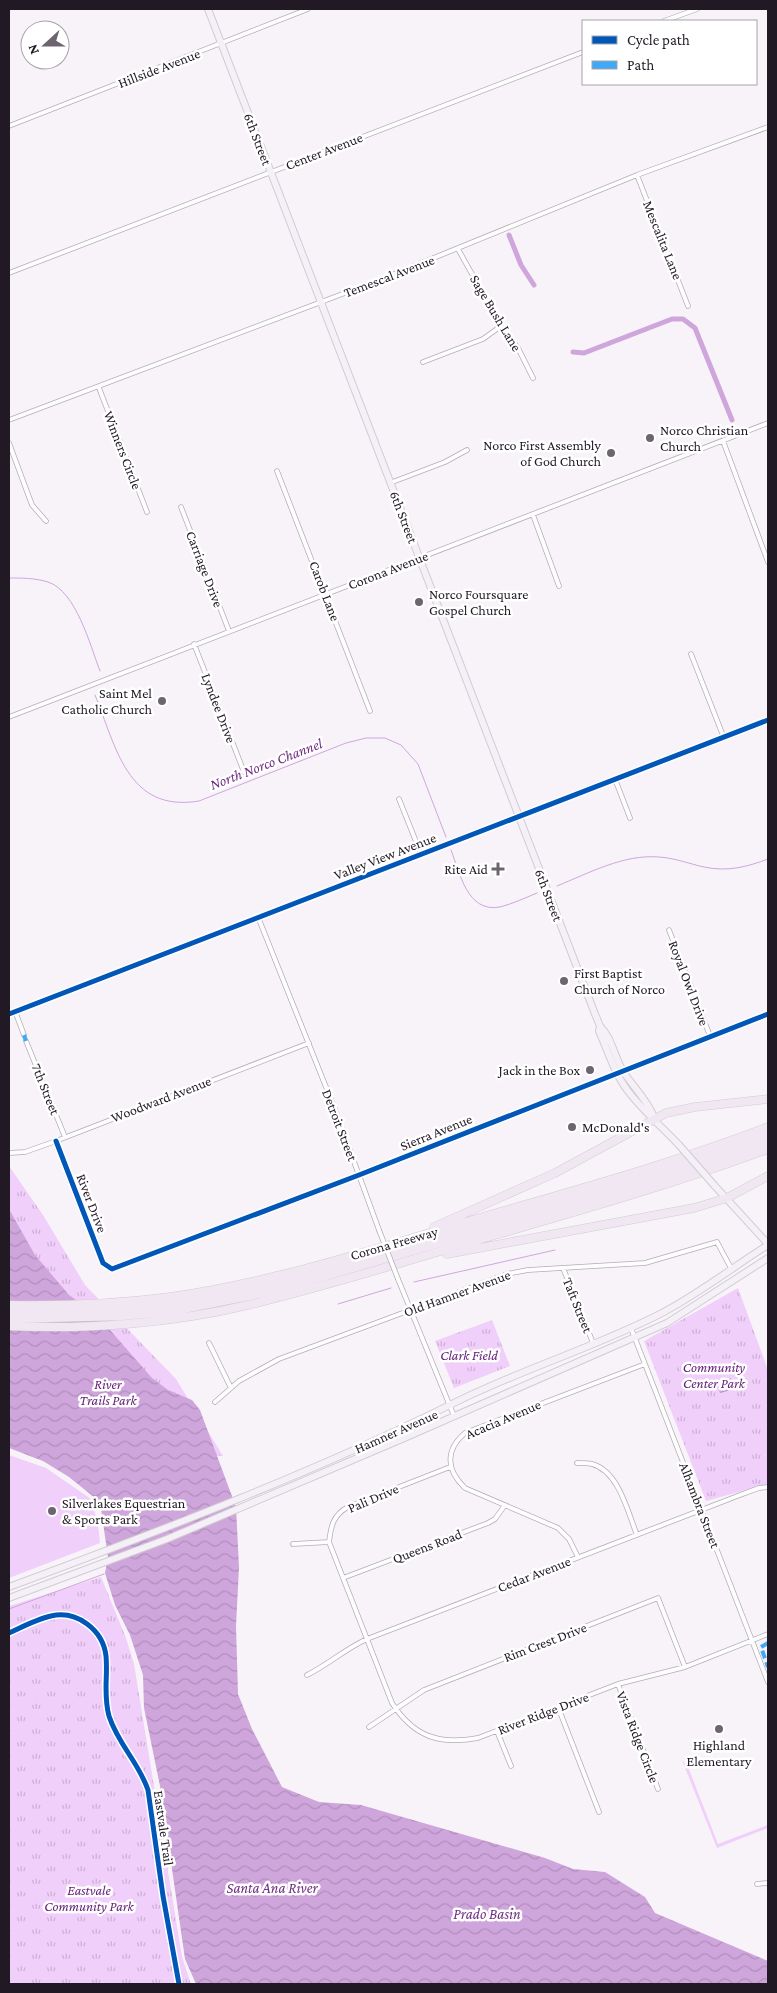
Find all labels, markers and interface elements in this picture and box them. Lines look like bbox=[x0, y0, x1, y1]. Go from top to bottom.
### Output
north arrow bbox=[20, 20, 70, 70]
legend bbox=[582, 20, 757, 85]
text: Cycle path bbox=[627, 32, 690, 49]
text: N bbox=[24, 42, 42, 57]
street label: Hillside Avenue bbox=[116, 45, 202, 91]
text: Path bbox=[627, 57, 654, 73]
street label: 6th Street bbox=[241, 111, 275, 168]
street label: Center Avenue bbox=[283, 129, 365, 173]
street label: Mescalita Lane bbox=[640, 198, 686, 282]
street label: Temescal Avenue bbox=[341, 251, 437, 301]
street label: Sage Bush Lane bbox=[467, 272, 525, 354]
street label: Winners Circle bbox=[101, 409, 145, 491]
place label: Norco Christian Church bbox=[660, 422, 749, 454]
marker: Norco Christian Church bbox=[644, 432, 656, 444]
place label: Norco First Assembly of God Church bbox=[483, 437, 602, 469]
marker: Norco First Assembly of God Church bbox=[605, 447, 617, 459]
street label: 6th Street bbox=[387, 489, 421, 546]
street label: Carriage Drive bbox=[183, 528, 227, 610]
street label: Corona Avenue bbox=[346, 547, 430, 593]
street label: Carob Lane bbox=[306, 559, 344, 623]
place label: Norco Foursquare Gospel Church bbox=[429, 586, 528, 618]
marker: Norco Foursquare Gospel Church bbox=[413, 596, 425, 608]
street label: Lyndee Drive bbox=[198, 671, 240, 745]
place label: Saint Mel Catholic Church bbox=[61, 685, 152, 717]
marker: Saint Mel Catholic Church bbox=[156, 695, 168, 707]
water label: North Norco Channel bbox=[207, 735, 325, 793]
street label: Valley View Avenue bbox=[332, 829, 438, 883]
place label: Rite Aid bbox=[444, 861, 489, 877]
marker: Rite Aid bbox=[492, 863, 504, 875]
street label: 6th Street bbox=[532, 867, 566, 924]
street label: Royal Owl Drive bbox=[665, 938, 713, 1028]
place label: First Baptist Church of Norco bbox=[574, 965, 665, 997]
marker: First Baptist Church of Norco bbox=[558, 975, 570, 987]
street label: 7th Street bbox=[28, 1061, 64, 1117]
place label: Jack in the Box bbox=[497, 1062, 580, 1078]
marker: Jack in the Box bbox=[584, 1064, 596, 1076]
street label: Woodward Avenue bbox=[109, 1073, 213, 1125]
street label: Detroit Street bbox=[319, 1087, 361, 1163]
street label: Sierra Avenue bbox=[398, 1110, 474, 1154]
place label: McDonald's bbox=[582, 1119, 649, 1135]
marker: McDonald's bbox=[566, 1121, 578, 1133]
street label: River Drive bbox=[73, 1171, 111, 1235]
street label: Corona Freeway bbox=[348, 1223, 440, 1263]
street label: Old Hamner Avenue bbox=[401, 1266, 513, 1320]
street label: Taft Street bbox=[560, 1275, 596, 1335]
park label: Clark Field bbox=[440, 1347, 498, 1363]
park label: Community Center Park bbox=[683, 1359, 746, 1391]
park label: River Trails Park bbox=[79, 1376, 137, 1408]
street label: Acacia Avenue bbox=[463, 1396, 543, 1442]
street label: Hamner Avenue bbox=[352, 1406, 440, 1456]
street label: Alhambra Street bbox=[676, 1460, 724, 1551]
street label: Pali Drive bbox=[345, 1480, 401, 1516]
place label: Silverlakes Equestrian & Sports Park bbox=[62, 1495, 186, 1527]
marker: Silverlakes Equestrian & Sports Park bbox=[46, 1505, 58, 1517]
street label: Queens Road bbox=[390, 1525, 465, 1567]
street label: Cedar Avenue bbox=[495, 1553, 573, 1595]
street label: Rim Crest Drive bbox=[501, 1619, 589, 1665]
street label: River Ridge Drive bbox=[495, 1688, 591, 1738]
street label: Vista Ridge Circle bbox=[613, 1689, 663, 1785]
marker: Highland Elementary bbox=[713, 1723, 725, 1735]
place label: Highland Elementary bbox=[687, 1737, 752, 1769]
street label: Eastvale Trail bbox=[151, 1789, 177, 1867]
water label: Santa Ana River bbox=[226, 1880, 318, 1896]
park label: Eastvale Community Park bbox=[44, 1882, 135, 1914]
water label: Prado Basin bbox=[453, 1906, 521, 1922]

